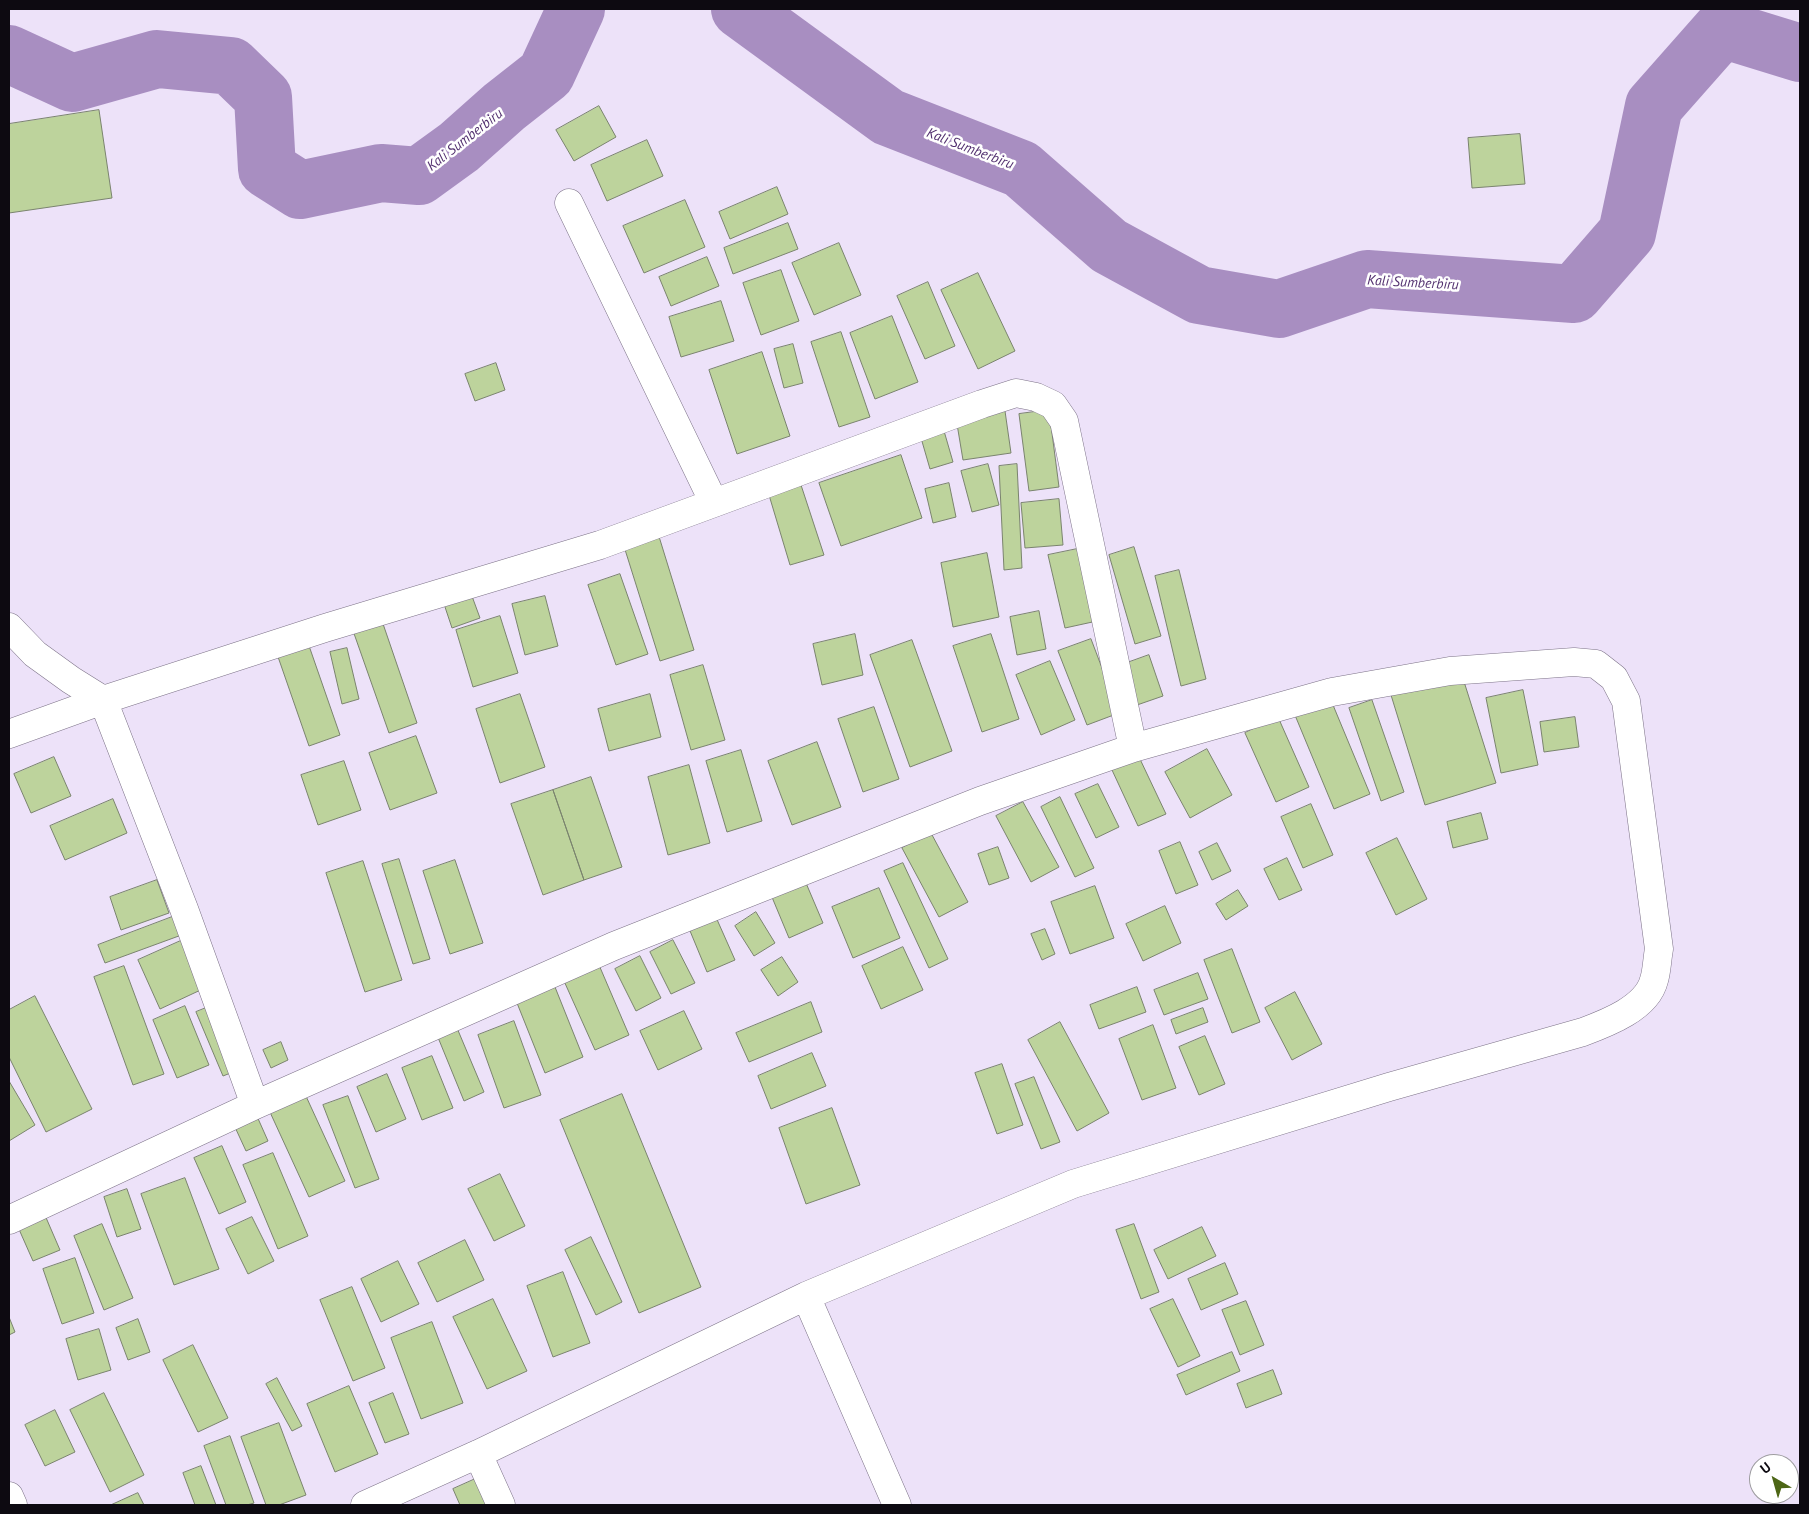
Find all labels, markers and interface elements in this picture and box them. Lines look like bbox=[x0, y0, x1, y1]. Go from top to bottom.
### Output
water label: Kali Sumberbiru bbox=[424, 105, 506, 175]
water label: Kali Sumberbiru bbox=[924, 125, 1016, 173]
water label: Kali Sumberbiru bbox=[1367, 272, 1459, 294]
north arrow bbox=[1749, 1454, 1799, 1504]
text: U bbox=[1756, 1458, 1774, 1478]

